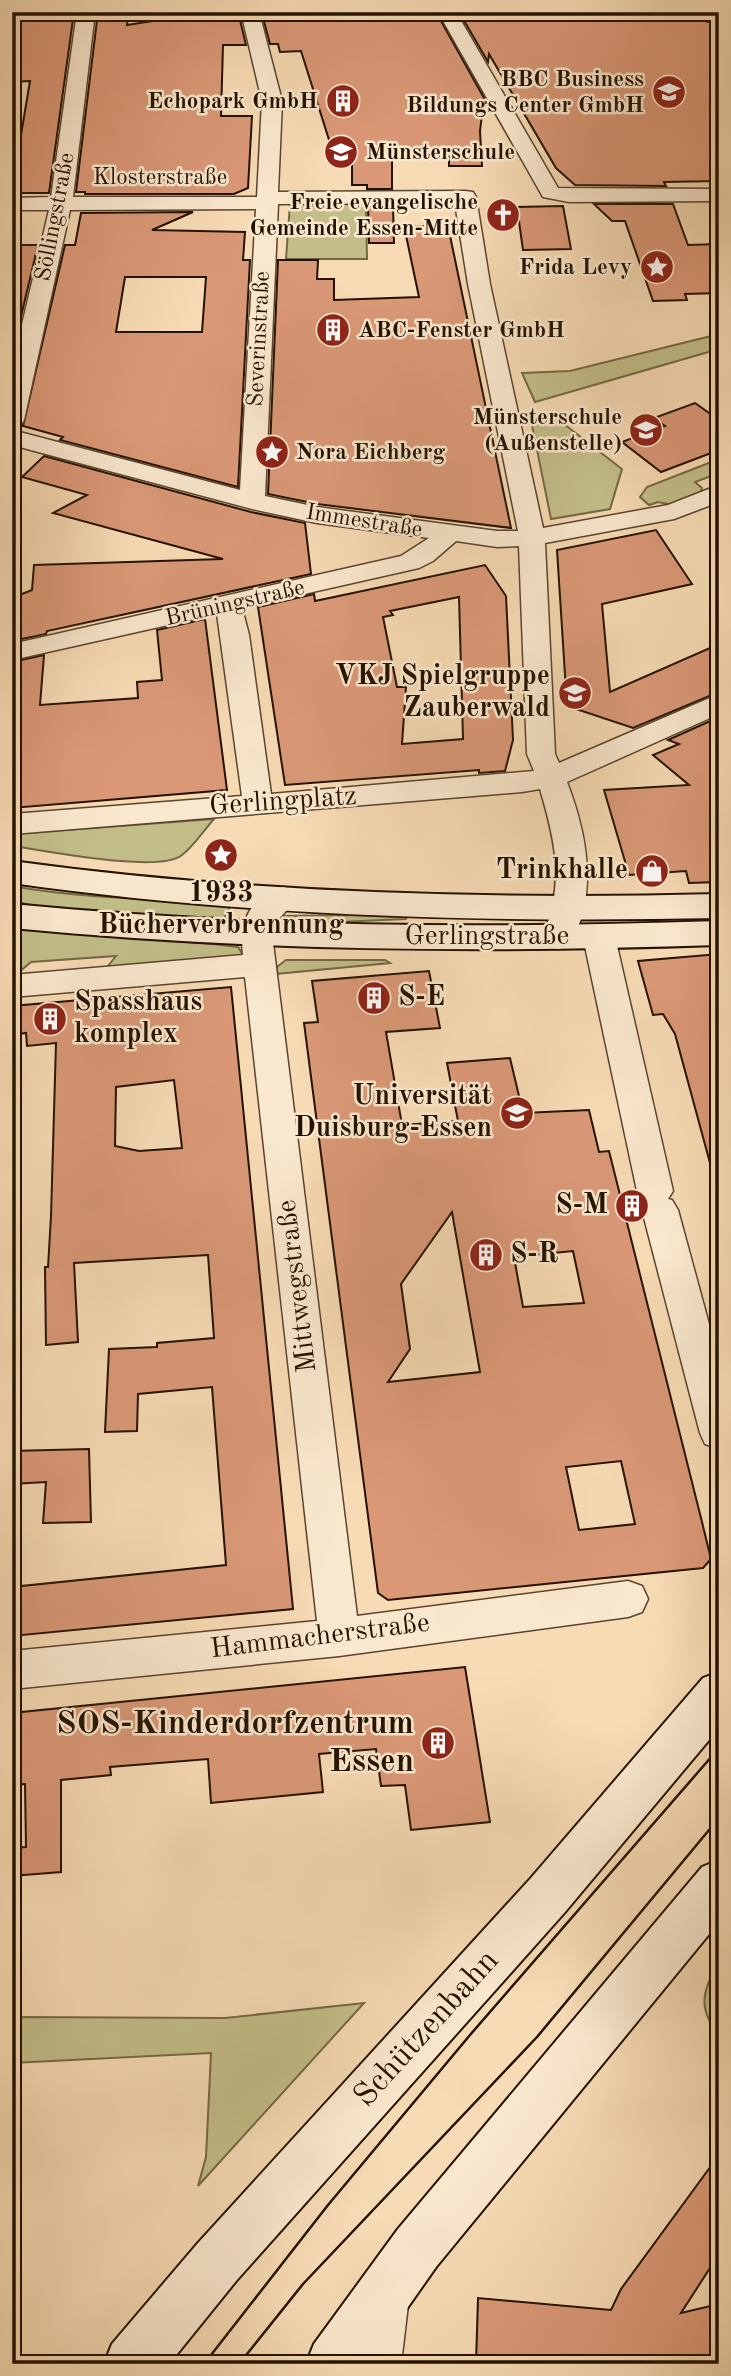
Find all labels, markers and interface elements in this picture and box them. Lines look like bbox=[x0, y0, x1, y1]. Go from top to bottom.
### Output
place label: BBC Business Bildungs Center GmbH bbox=[406, 68, 644, 117]
school or university icon: BBC Business Bildungs Center GmbH bbox=[650, 73, 688, 111]
building icon: Echopark GmbH bbox=[324, 82, 362, 120]
place label: Echopark GmbH bbox=[147, 90, 318, 113]
school or university icon: Münsterschule bbox=[322, 133, 360, 171]
place label: Münsterschule bbox=[366, 141, 515, 164]
street label: Söllingstraße bbox=[31, 151, 79, 283]
street label: Klosterstraße bbox=[93, 166, 227, 189]
place label: Freie evangelische Gemeinde Essen-Mitte bbox=[249, 191, 478, 240]
church icon: Freie evangelische Gemeinde Essen-Mitte bbox=[484, 196, 522, 234]
place icon: Frida Levy bbox=[638, 248, 676, 286]
place label: Frida Levy bbox=[519, 256, 632, 279]
street label: Severinstraße bbox=[244, 270, 274, 408]
building icon: ABC-Fenster GmbH bbox=[314, 311, 352, 349]
place label: ABC-Fenster GmbH bbox=[358, 319, 565, 342]
place label: Münsterschule (Außenstelle) bbox=[473, 406, 622, 455]
school or university icon: Münsterschule (Außenstelle) bbox=[627, 411, 665, 449]
place icon: Nora Eichberg bbox=[253, 433, 291, 471]
place label: Nora Eichberg bbox=[296, 441, 446, 464]
street label: Immestraße bbox=[304, 500, 424, 542]
street label: Brüningstraße bbox=[163, 576, 307, 630]
place label: VKJ Spielgruppe Zauberwald bbox=[335, 663, 550, 723]
school or university icon: VKJ Spielgruppe Zauberwald bbox=[556, 674, 594, 712]
street label: Gerlingplatz bbox=[208, 783, 358, 821]
place icon: 1933 Bücherverbrennung bbox=[202, 836, 240, 874]
shop icon: Trinkhalle bbox=[633, 852, 671, 890]
place label: Trinkhalle bbox=[496, 857, 628, 885]
place label: 1933 Bücherverbrennung bbox=[98, 880, 344, 940]
street label: Gerlingstraße bbox=[405, 923, 569, 951]
building icon: S-E bbox=[355, 979, 393, 1017]
place label: S-E bbox=[398, 984, 445, 1012]
place label: Spasshaus komplex bbox=[74, 989, 202, 1049]
building icon: Spasshaus komplex bbox=[31, 1000, 69, 1038]
place label: Universität Duisburg-Essen bbox=[294, 1083, 492, 1143]
school or university icon: Universität Duisburg-Essen bbox=[498, 1094, 536, 1132]
building icon: S-M bbox=[613, 1187, 651, 1225]
place label: S-M bbox=[555, 1192, 608, 1220]
street label: Mittwegstraße bbox=[274, 1198, 322, 1374]
building icon: S-R bbox=[467, 1236, 505, 1274]
place label: S-R bbox=[510, 1241, 558, 1269]
street label: Hammacherstraße bbox=[209, 1610, 431, 1664]
place label: SOS-Kinderdorfzentrum Essen bbox=[56, 1708, 414, 1779]
building icon: SOS-Kinderdorfzentrum Essen bbox=[419, 1724, 457, 1762]
street label: Schützenbahn bbox=[348, 1944, 506, 2114]

